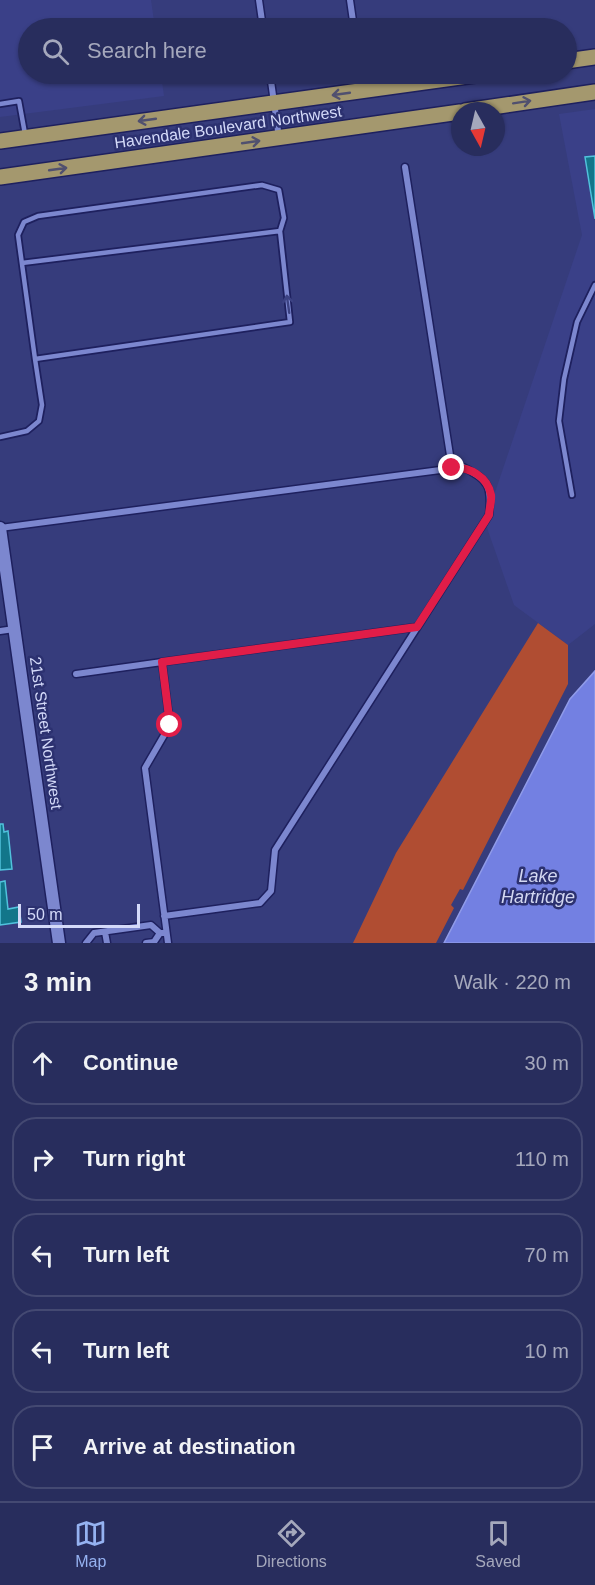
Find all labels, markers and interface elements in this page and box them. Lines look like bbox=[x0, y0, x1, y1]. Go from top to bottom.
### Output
search box bbox=[18, 18, 577, 84]
icon: search bbox=[39, 35, 72, 68]
text: Search here bbox=[87, 38, 207, 63]
one-way arrow bbox=[331, 88, 351, 99]
one-way arrow bbox=[512, 96, 532, 107]
north arrow bbox=[451, 102, 505, 156]
street label: Havendale Boulevard Northwest bbox=[113, 103, 343, 151]
one-way arrow bbox=[138, 114, 158, 125]
one-way arrow bbox=[241, 137, 261, 148]
one-way arrow bbox=[48, 163, 67, 174]
one-way arrow bbox=[282, 294, 293, 314]
route end bbox=[438, 454, 464, 480]
street label: 21st Street Northwest bbox=[27, 656, 65, 811]
route start bbox=[156, 711, 182, 737]
water label: Lake Hartridge bbox=[501, 866, 575, 907]
scale bar bbox=[18, 901, 140, 929]
text: 50 m bbox=[27, 906, 63, 923]
text: 3 min bbox=[24, 967, 92, 997]
text: Walk · 220 m bbox=[454, 971, 571, 993]
icon: ahead bbox=[26, 1047, 59, 1080]
text: Continue bbox=[83, 1050, 178, 1075]
text: 30 m bbox=[525, 1052, 569, 1074]
icon: right bbox=[26, 1143, 59, 1176]
text: Turn right bbox=[83, 1146, 185, 1171]
text: 110 m bbox=[515, 1148, 569, 1170]
icon: left bbox=[26, 1239, 59, 1272]
text: Turn left bbox=[83, 1242, 169, 1267]
text: 70 m bbox=[525, 1244, 569, 1266]
icon: left bbox=[26, 1335, 59, 1368]
text: Turn left bbox=[83, 1338, 169, 1363]
text: 10 m bbox=[525, 1340, 569, 1362]
icon: arrive bbox=[26, 1431, 59, 1464]
text: Arrive at destination bbox=[83, 1434, 296, 1459]
tab: Map bbox=[74, 1517, 107, 1571]
tab: Directions bbox=[256, 1517, 327, 1571]
tab: Saved bbox=[475, 1517, 521, 1571]

